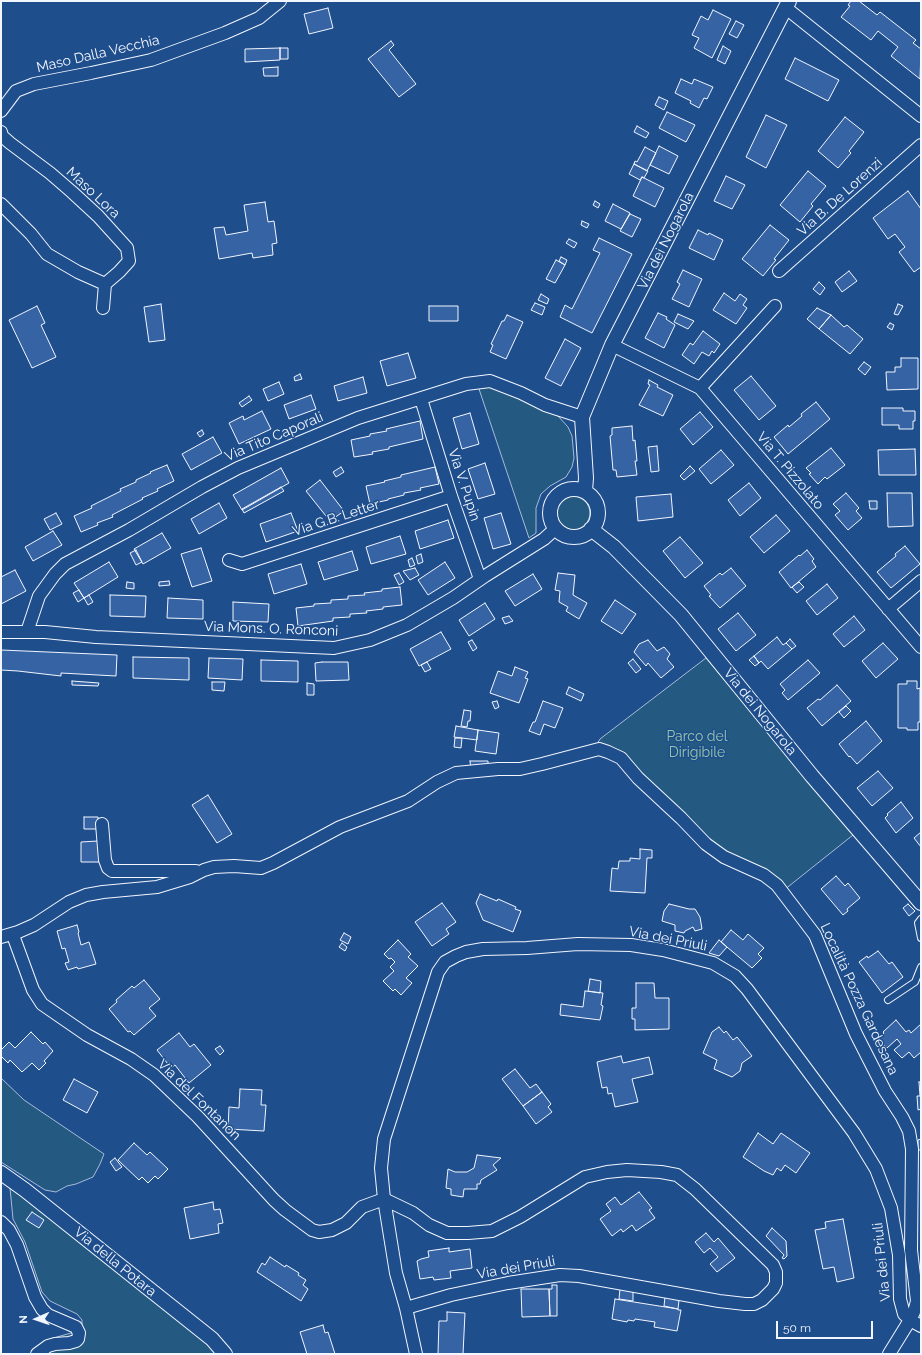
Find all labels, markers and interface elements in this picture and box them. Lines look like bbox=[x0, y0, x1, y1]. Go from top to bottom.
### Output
street label: Maso Dalla Vecchia bbox=[35, 32, 161, 76]
street label: Via B. De Lorenzi bbox=[794, 154, 886, 240]
street label: Maso Lora bbox=[63, 164, 123, 222]
street label: Via dei Nogarola bbox=[634, 189, 698, 293]
street label: Via Tito Caporali bbox=[222, 409, 326, 465]
street label: Via T. Pizzolato bbox=[753, 429, 827, 513]
street label: Via V. Pupin bbox=[444, 447, 484, 523]
street label: Via G.B. Letter bbox=[290, 496, 382, 540]
street label: Via Mons. O. Ronconi bbox=[204, 618, 338, 640]
street label: Via dei Nogarola bbox=[720, 665, 800, 759]
park label: Parco del Dirigibile bbox=[666, 729, 728, 762]
street label: Località Pozza Gardesana bbox=[816, 920, 902, 1078]
street label: Via dei Priuli bbox=[628, 923, 708, 955]
street label: Via del Fontanon bbox=[154, 1056, 244, 1144]
street label: Via dei Priuli bbox=[870, 1222, 894, 1302]
street label: Via della Potara bbox=[70, 1224, 160, 1300]
street label: Via dei Priuli bbox=[476, 1253, 556, 1283]
north arrow bbox=[16, 1299, 56, 1339]
scale bar bbox=[778, 1313, 875, 1339]
text: N bbox=[17, 1315, 30, 1324]
text: 50 m bbox=[783, 1321, 811, 1335]

